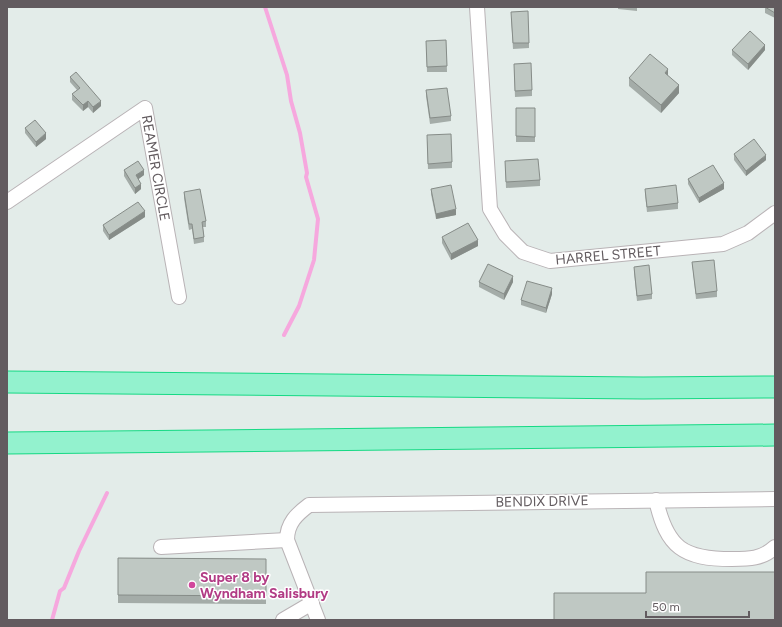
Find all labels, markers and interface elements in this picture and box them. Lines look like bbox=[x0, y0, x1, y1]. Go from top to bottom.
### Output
street label: REAMER CIRCLE bbox=[138, 114, 173, 222]
street label: HARREL STREET bbox=[555, 242, 662, 269]
street label: BENDIX DRIVE bbox=[495, 492, 589, 511]
place label: Super 8 by Wyndham Salisbury bbox=[200, 569, 329, 602]
marker: Super 8 by Wyndham Salisbury bbox=[187, 580, 197, 590]
scale bar bbox=[646, 593, 749, 619]
text: 50 m bbox=[652, 600, 680, 614]

